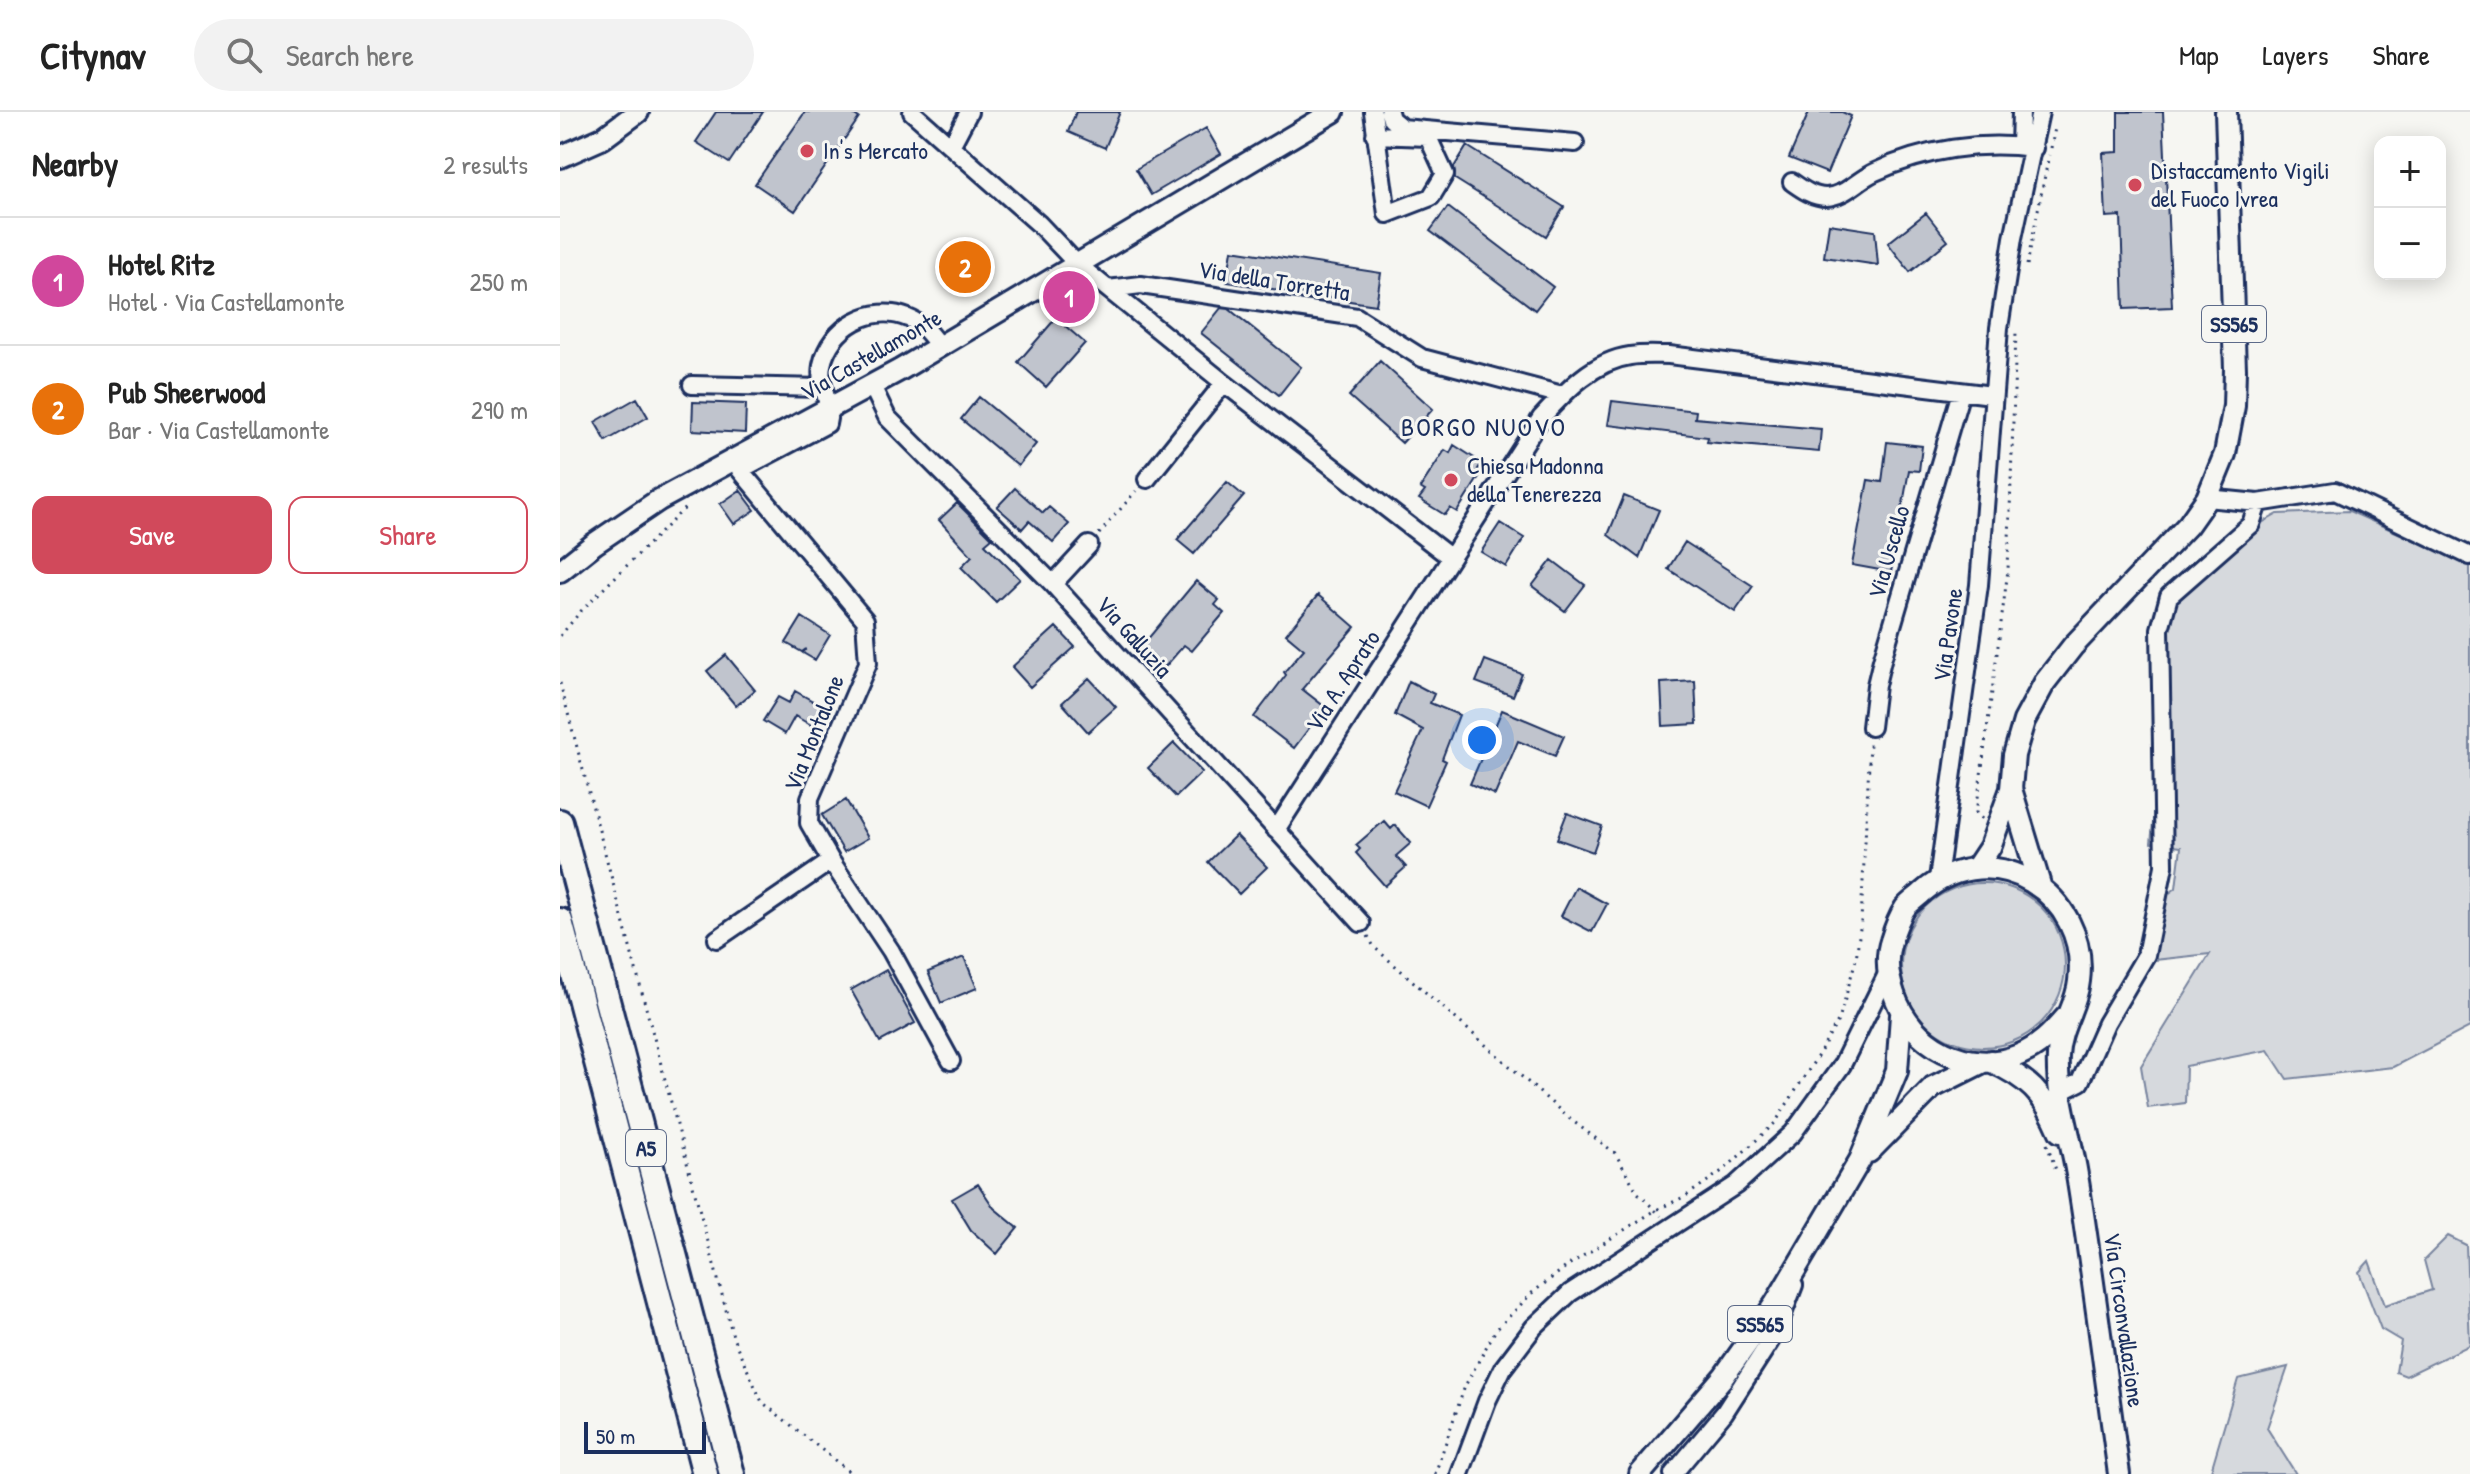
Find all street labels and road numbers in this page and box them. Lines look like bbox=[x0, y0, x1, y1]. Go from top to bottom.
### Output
street label: Via della Torretta bbox=[1196, 252, 1352, 308]
street label: Via Castellamonte bbox=[794, 301, 947, 407]
road number: SS565 bbox=[2202, 306, 2266, 342]
street label: Via Uscello bbox=[1860, 501, 1917, 602]
street label: Via Pavone bbox=[1925, 585, 1969, 684]
street label: Via Galluzia bbox=[1089, 589, 1180, 684]
street label: Via A. Aprato bbox=[1297, 623, 1387, 737]
street label: Via Montalone bbox=[775, 669, 851, 796]
road number: A5 bbox=[626, 1130, 666, 1166]
street label: Via Circonvallazione bbox=[2097, 1231, 2153, 1410]
road number: SS565 bbox=[1728, 1306, 1792, 1342]

